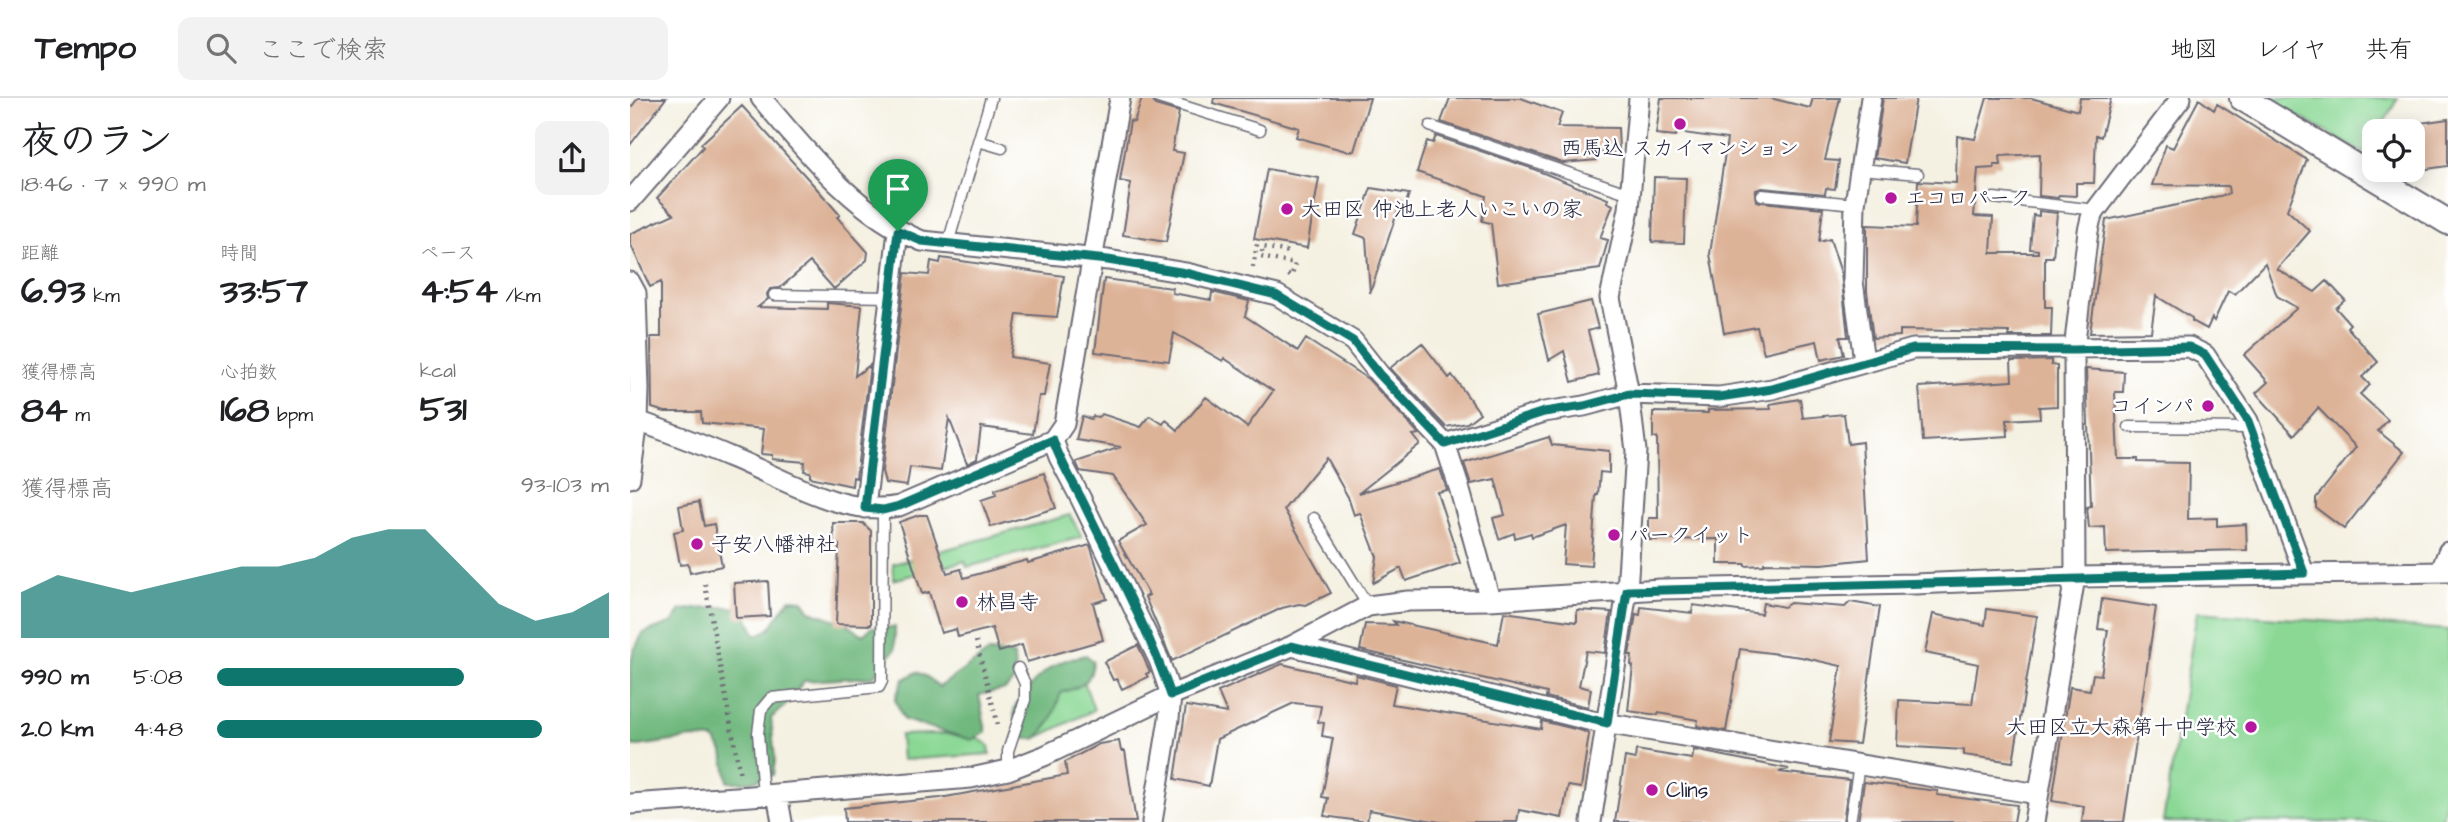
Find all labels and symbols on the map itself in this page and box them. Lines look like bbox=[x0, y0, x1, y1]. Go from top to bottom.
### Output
marker: 西馬込 スカイマンション bbox=[1672, 116, 1688, 132]
place label: 西馬込 スカイマンション bbox=[1561, 134, 1799, 163]
pin bbox=[868, 159, 928, 231]
place label: エコロパーク bbox=[1905, 184, 2031, 213]
marker: エコロパーク bbox=[1883, 190, 1899, 206]
place label: 大田区 仲池上老人いこいの家 bbox=[1301, 195, 1582, 224]
marker: 大田区 仲池上老人いこいの家 bbox=[1279, 201, 1295, 217]
place label: コインパ bbox=[2111, 392, 2194, 421]
marker: コインパ bbox=[2200, 398, 2216, 414]
place label: パークイット bbox=[1628, 521, 1754, 550]
marker: パークイット bbox=[1606, 527, 1622, 543]
place label: 子安八幡神社 bbox=[711, 530, 837, 559]
marker: 子安八幡神社 bbox=[689, 536, 705, 552]
place label: 林昌寺 bbox=[976, 588, 1039, 617]
marker: 林昌寺 bbox=[954, 594, 970, 610]
place label: 大田区立大森第十中学校 bbox=[2006, 713, 2237, 742]
marker: 大田区立大森第十中学校 bbox=[2243, 719, 2259, 735]
place label: Clins bbox=[1666, 776, 1708, 805]
marker: Clins bbox=[1644, 782, 1660, 798]

